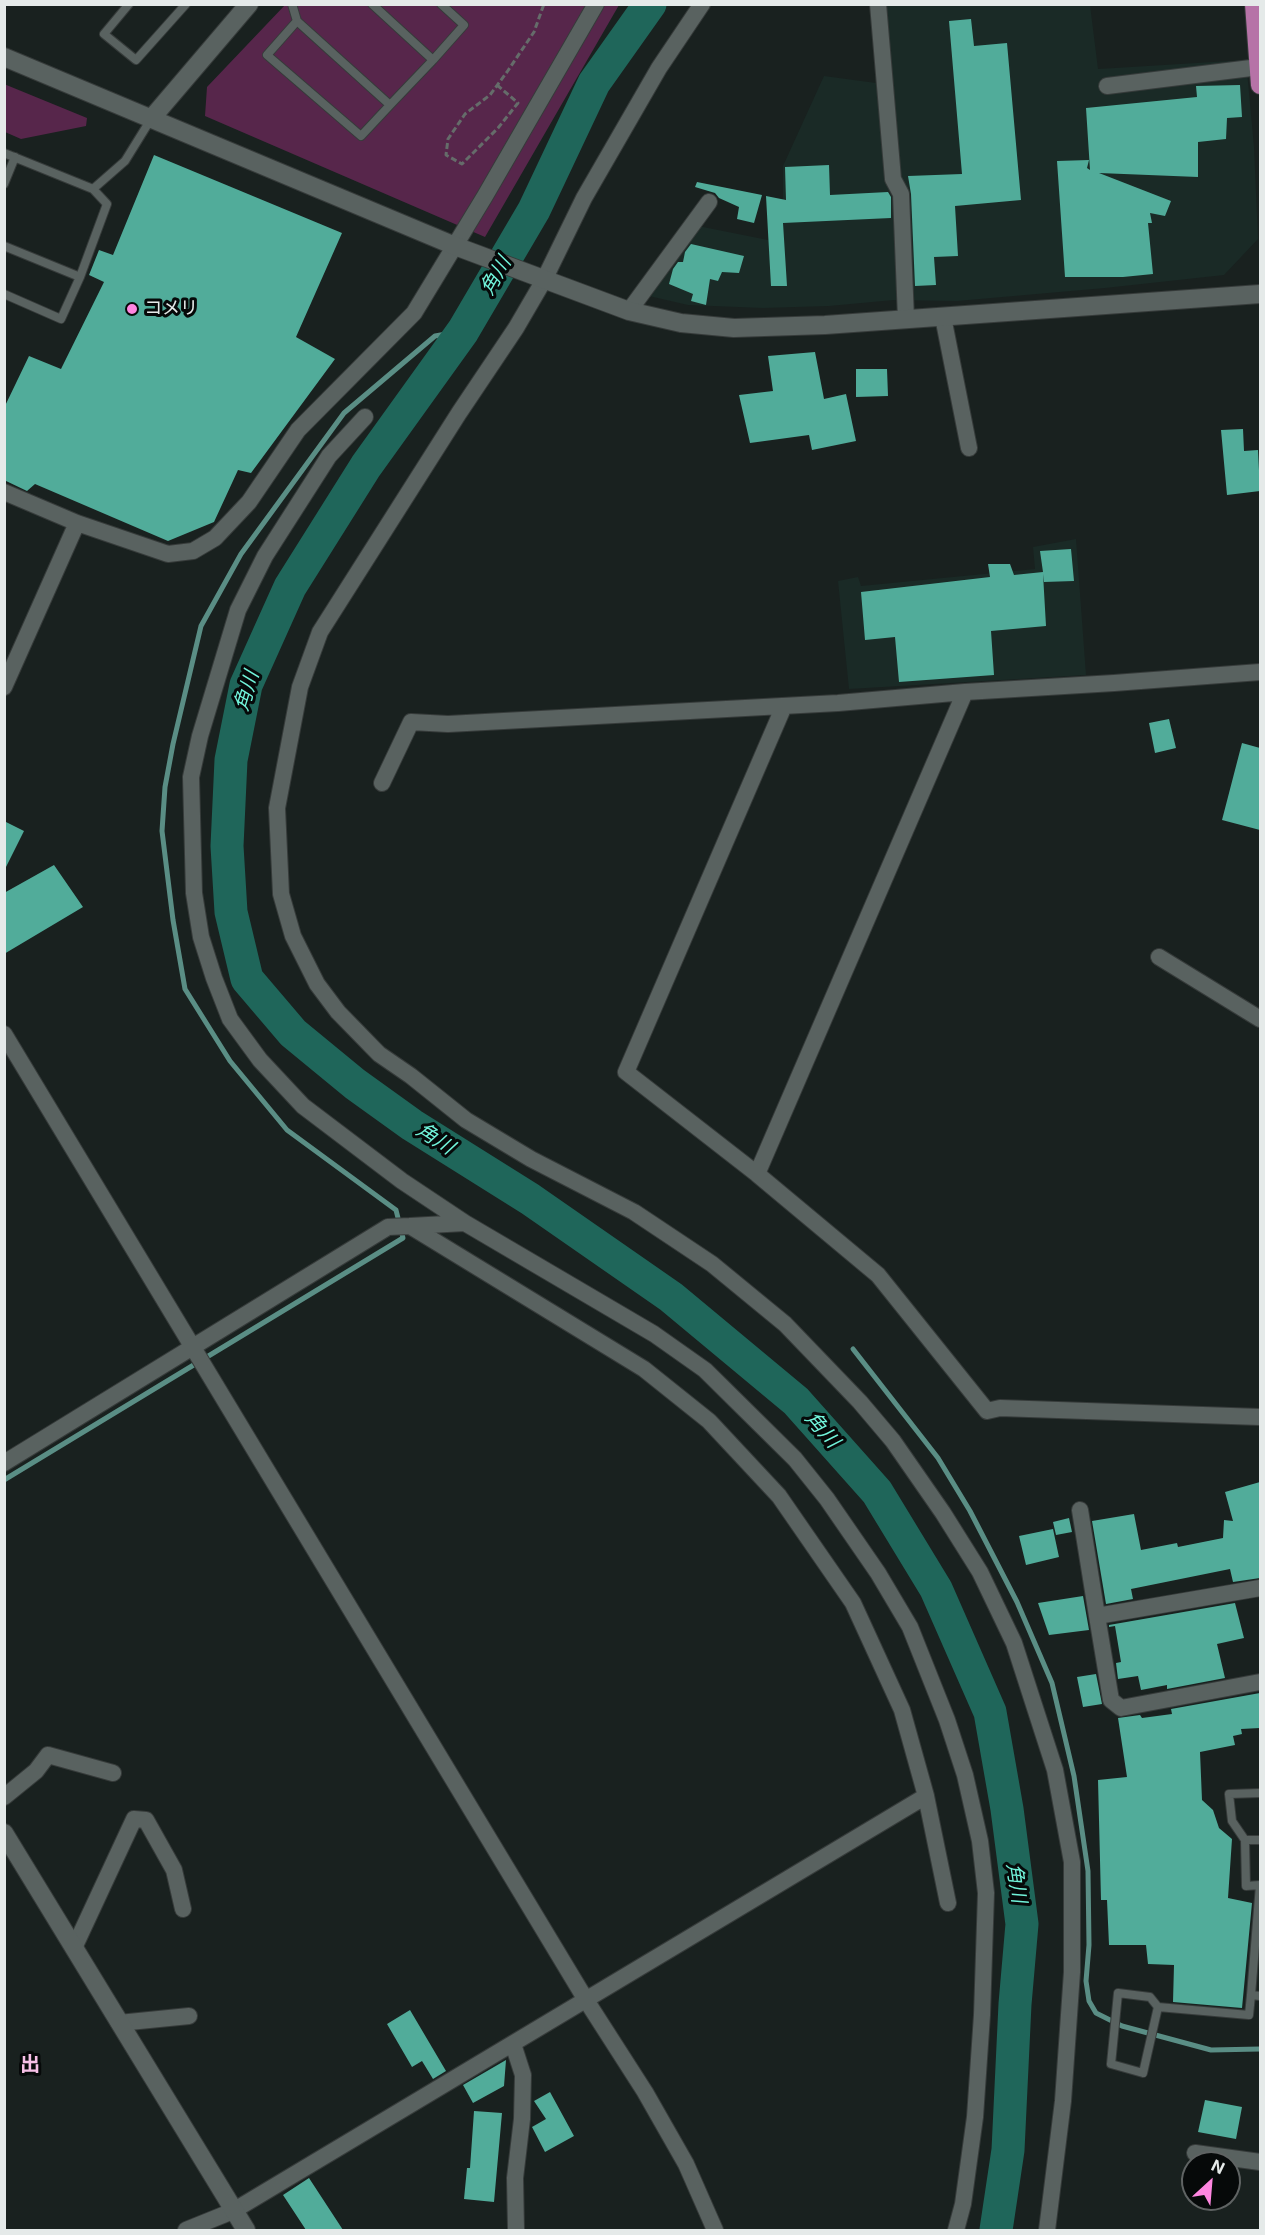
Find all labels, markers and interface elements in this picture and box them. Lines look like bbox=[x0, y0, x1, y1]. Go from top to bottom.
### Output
water label: 角川 bbox=[476, 253, 516, 299]
place label: コメリ bbox=[144, 298, 198, 320]
marker: コメリ bbox=[125, 302, 139, 316]
water label: 角川 bbox=[230, 668, 264, 714]
water label: 角川 bbox=[412, 1118, 458, 1160]
water label: 角川 bbox=[800, 1407, 844, 1453]
water label: 角川 bbox=[1001, 1861, 1031, 1905]
district label: 出 bbox=[20, 2053, 40, 2077]
north arrow bbox=[1181, 2151, 1241, 2211]
text: N bbox=[1208, 2155, 1228, 2178]

